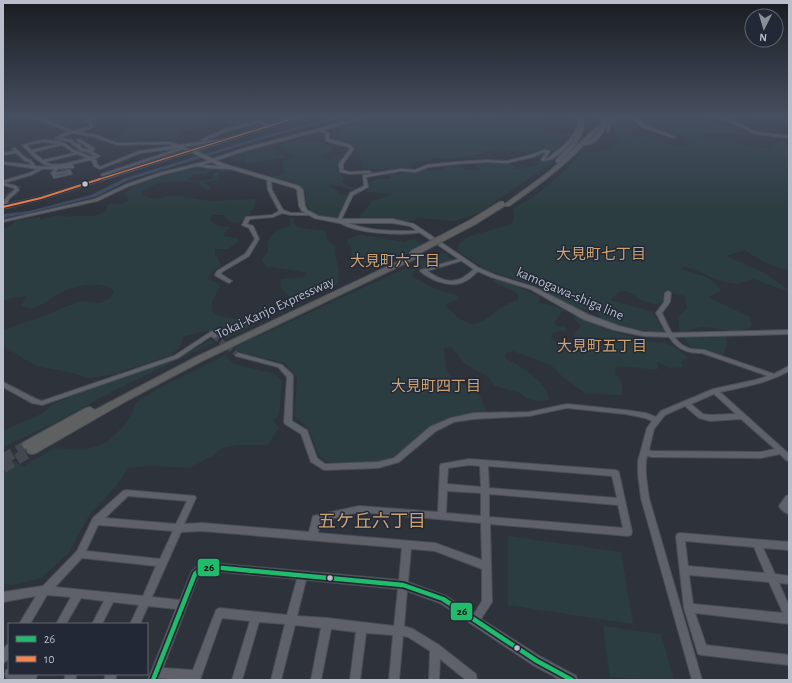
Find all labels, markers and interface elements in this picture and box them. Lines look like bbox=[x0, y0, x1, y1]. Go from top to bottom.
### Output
north arrow bbox=[744, 8, 784, 48]
text: N bbox=[759, 32, 767, 43]
unlabelled marker bbox=[80, 179, 90, 189]
district label: 大見町七丁目 bbox=[556, 246, 646, 262]
district label: 大見町六丁目 bbox=[350, 253, 440, 269]
street label: kamogawa-shiga line bbox=[514, 265, 626, 323]
street label: Tokai-Kanjo Expressway bbox=[213, 274, 337, 342]
district label: 大見町五丁目 bbox=[557, 338, 647, 354]
district label: 大見町四丁目 bbox=[391, 378, 481, 394]
district label: 五ケ丘六丁目 bbox=[318, 512, 426, 531]
line badge: 26 bbox=[197, 558, 220, 577]
text: 26 bbox=[204, 562, 214, 573]
unlabelled marker bbox=[325, 573, 335, 583]
line badge: 26 bbox=[450, 602, 473, 621]
text: 26 bbox=[457, 606, 467, 617]
legend bbox=[8, 623, 148, 675]
text: 26 bbox=[44, 633, 55, 645]
unlabelled marker bbox=[512, 643, 522, 653]
text: 10 bbox=[44, 653, 54, 665]

